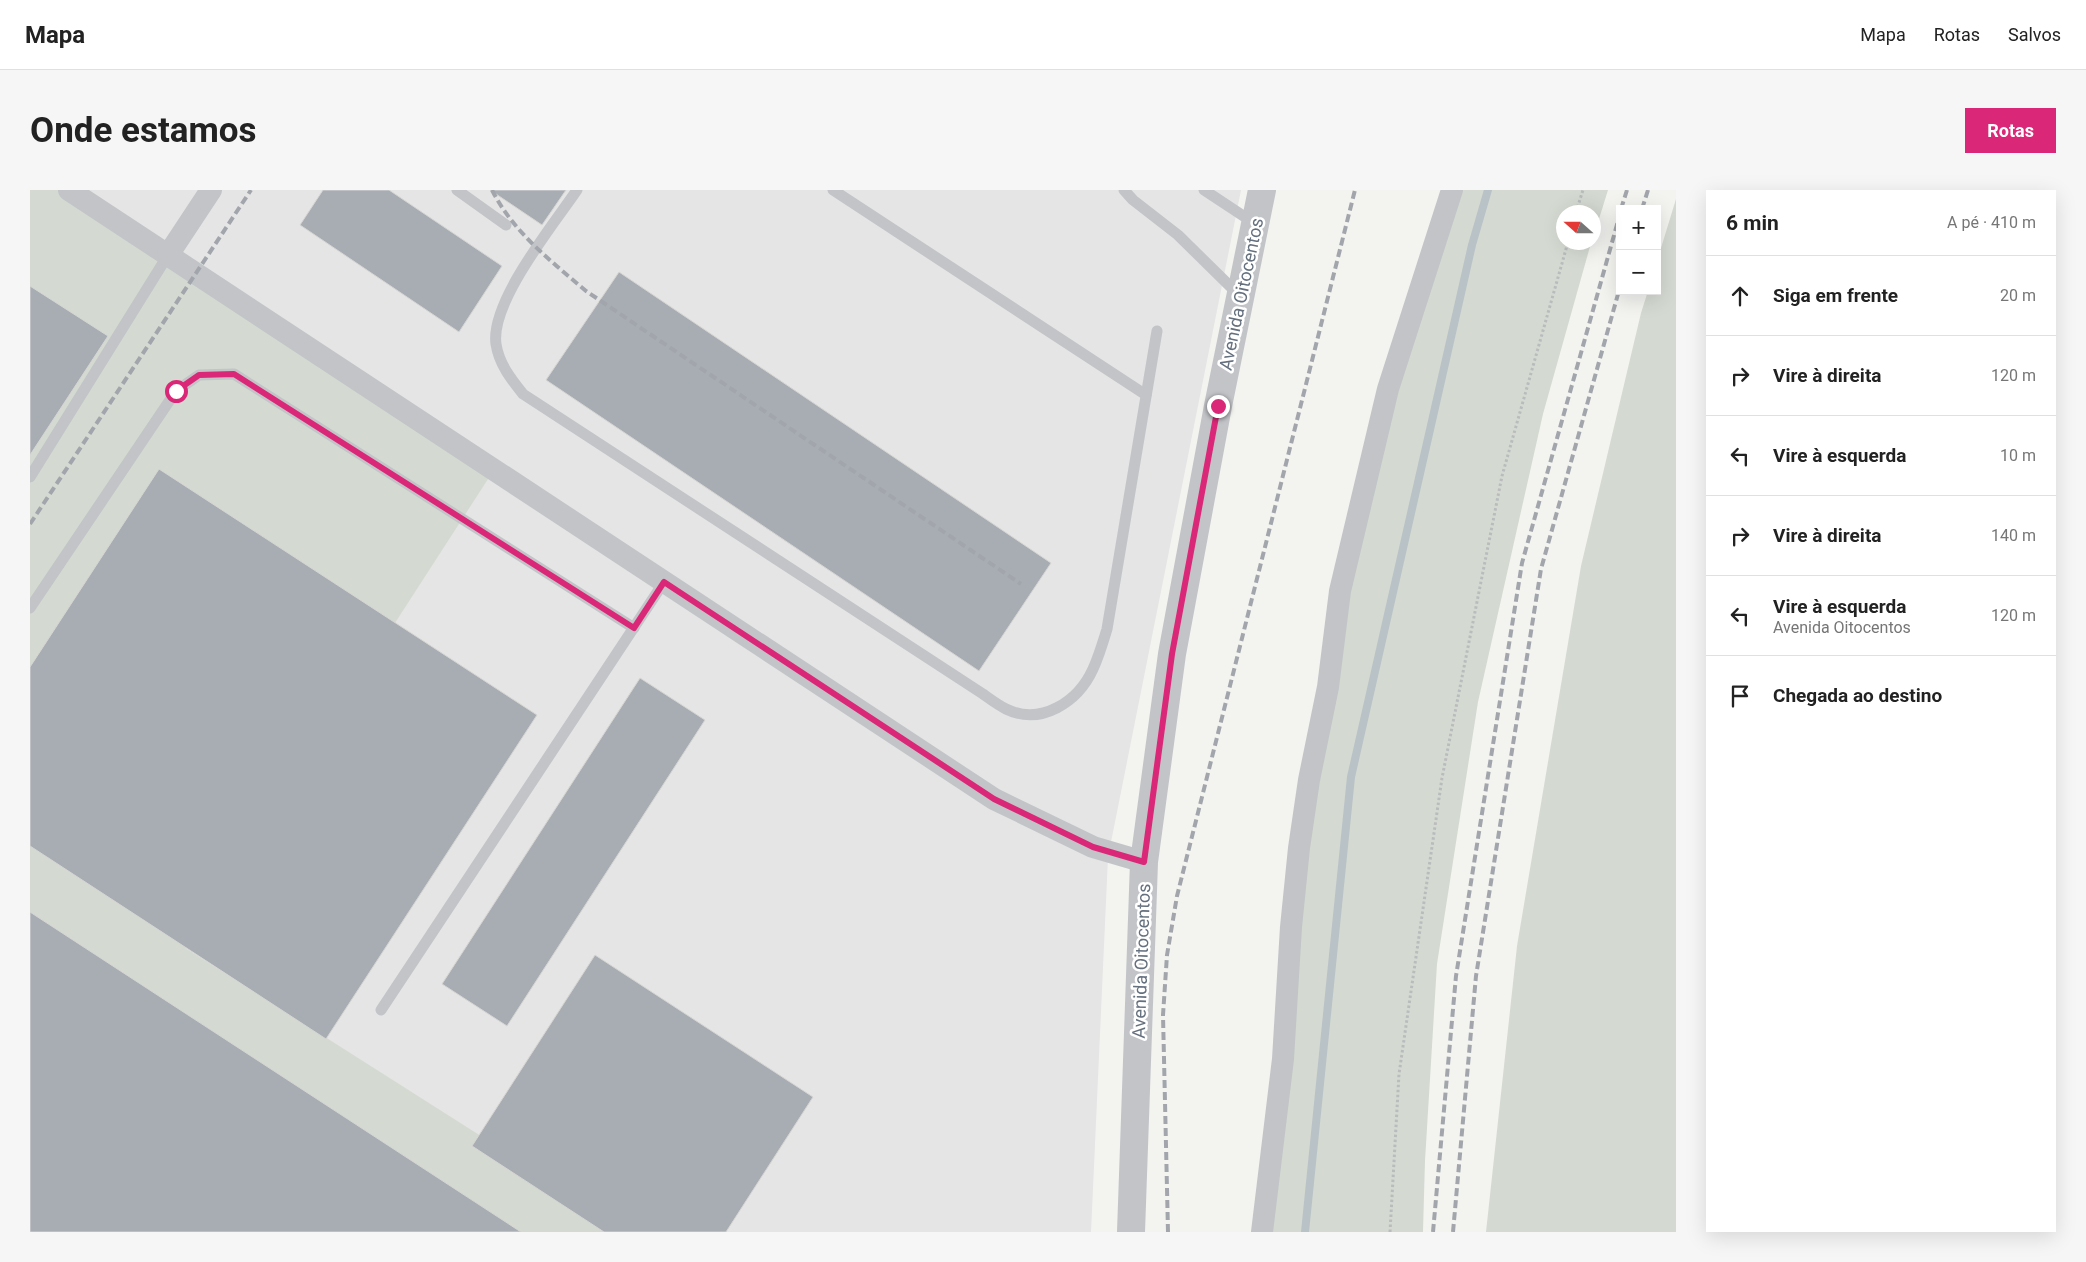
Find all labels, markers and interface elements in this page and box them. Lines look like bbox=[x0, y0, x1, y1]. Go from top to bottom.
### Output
text: Mapa bbox=[25, 21, 85, 49]
text: Mapa bbox=[1860, 24, 1906, 45]
text: Rotas bbox=[1934, 24, 1980, 45]
text: Salvos bbox=[2008, 24, 2061, 45]
button: Rotas bbox=[1965, 108, 2056, 153]
text: Onde estamos bbox=[30, 110, 257, 151]
north arrow bbox=[1556, 205, 1601, 250]
map controls bbox=[1616, 205, 1661, 295]
button: + bbox=[1616, 205, 1661, 250]
text: 6 min bbox=[1726, 211, 1779, 235]
text: A pé · 410 m bbox=[1947, 213, 2036, 232]
street label: Avenida Oitocentos bbox=[1215, 216, 1267, 372]
button: − bbox=[1616, 250, 1661, 295]
icon: ahead bbox=[1726, 282, 1754, 310]
text: Siga em frente bbox=[1773, 284, 1898, 307]
text: 20 m bbox=[2000, 286, 2036, 305]
icon: right bbox=[1726, 362, 1754, 390]
text: Vire à direita bbox=[1773, 364, 1882, 387]
text: 120 m bbox=[1991, 366, 2036, 385]
route start bbox=[165, 380, 188, 403]
route end bbox=[1207, 395, 1230, 418]
icon: left bbox=[1726, 442, 1754, 470]
text: Vire à esquerda bbox=[1773, 444, 1906, 467]
text: 10 m bbox=[2000, 446, 2036, 465]
icon: right bbox=[1726, 522, 1754, 550]
text: Vire à direita bbox=[1773, 524, 1882, 547]
text: 140 m bbox=[1991, 526, 2036, 545]
text: Vire à esquerda bbox=[1773, 595, 1906, 618]
icon: left bbox=[1726, 602, 1754, 630]
text: 120 m bbox=[1991, 606, 2036, 625]
text: Avenida Oitocentos bbox=[1773, 618, 1911, 637]
icon: arrive bbox=[1726, 682, 1754, 710]
text: Chegada ao destino bbox=[1773, 684, 1942, 707]
street label: Avenida Oitocentos bbox=[1128, 883, 1154, 1039]

